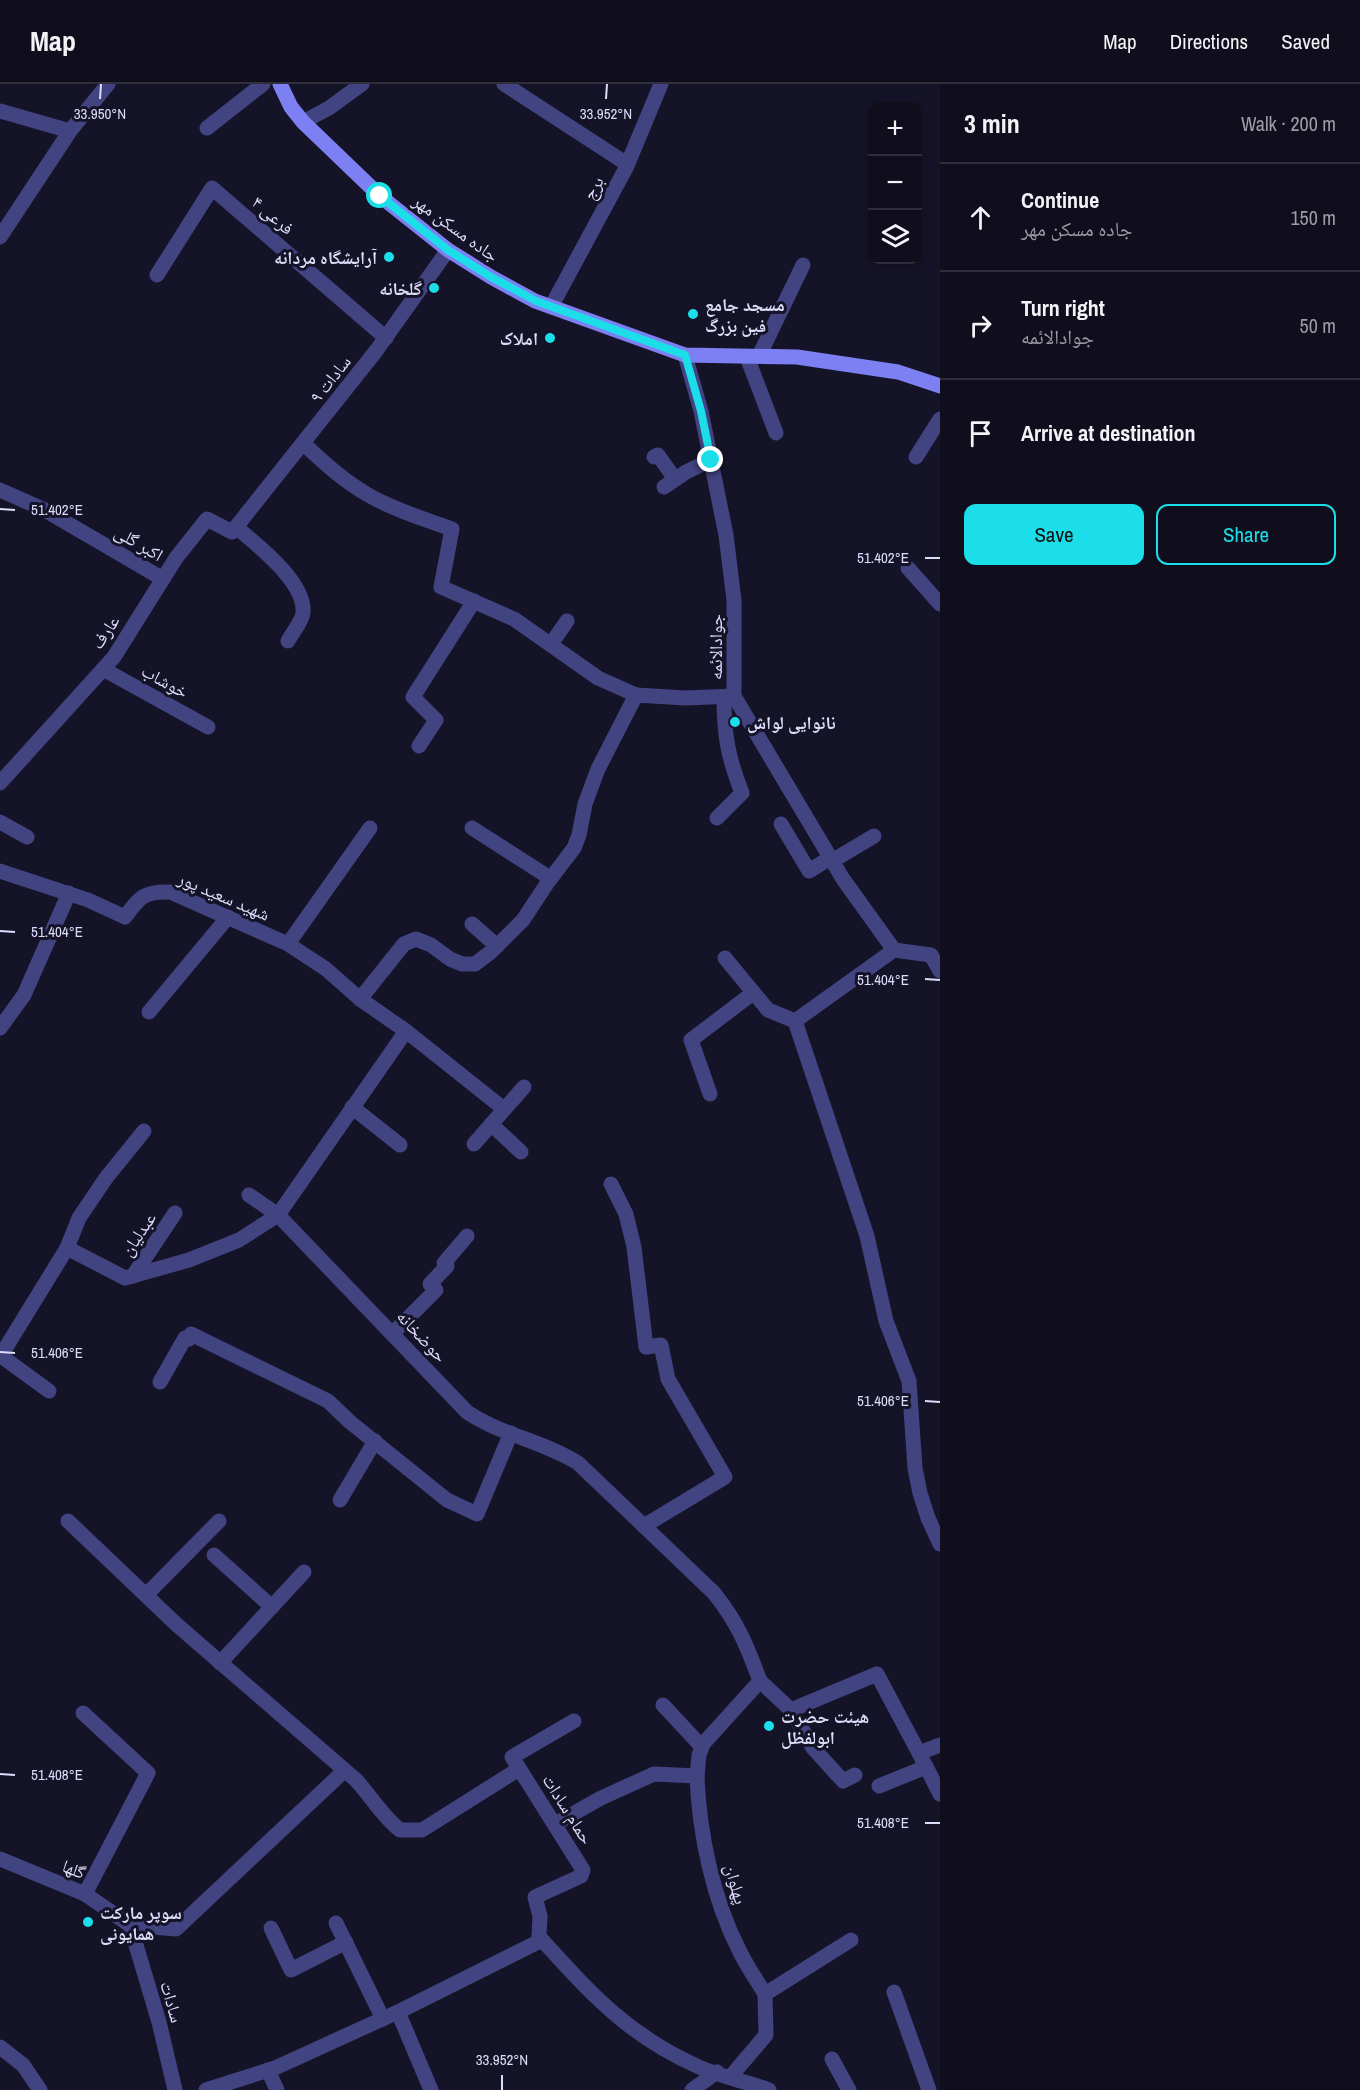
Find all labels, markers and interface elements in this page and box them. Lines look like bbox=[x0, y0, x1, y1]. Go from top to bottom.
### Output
text: Map bbox=[30, 22, 76, 60]
text: Map bbox=[1103, 27, 1137, 56]
text: Directions bbox=[1170, 27, 1248, 56]
text: Saved bbox=[1281, 27, 1330, 56]
map controls bbox=[868, 102, 922, 264]
button: + bbox=[868, 102, 922, 156]
text: 33.950°N bbox=[74, 103, 126, 124]
text: 33.952°N bbox=[580, 103, 632, 124]
text: 3 min bbox=[964, 106, 1020, 141]
text: Walk · 200 m bbox=[1241, 110, 1336, 137]
button: − bbox=[868, 156, 922, 210]
street label: برج bbox=[576, 172, 610, 204]
route start bbox=[366, 182, 392, 208]
text: Continue bbox=[1021, 185, 1099, 215]
street label: جاده مسکن مهر bbox=[407, 188, 504, 268]
street label: فرعی ۴ bbox=[246, 190, 300, 240]
icon: ahead bbox=[964, 201, 997, 234]
text: 150 m bbox=[1290, 204, 1336, 231]
button: layers bbox=[868, 210, 922, 264]
text: جاده مسکن مهر bbox=[1021, 215, 1132, 242]
place label: آرایشگاه مردانه bbox=[274, 245, 377, 270]
marker: آرایشگاه مردانه bbox=[382, 250, 396, 264]
place label: گلخانه bbox=[379, 276, 422, 301]
marker: گلخانه bbox=[427, 281, 441, 295]
place label: مسجد جامع فین بزرگ bbox=[705, 292, 785, 338]
text: Turn right bbox=[1021, 293, 1105, 323]
marker: مسجد جامع فین بزرگ bbox=[686, 307, 700, 321]
icon: right bbox=[964, 309, 997, 342]
text: 50 m bbox=[1300, 312, 1336, 339]
text: جوادالائمه bbox=[1021, 323, 1094, 350]
place label: املاک bbox=[500, 326, 538, 351]
marker: املاک bbox=[543, 331, 557, 345]
street label: سادات ۹ bbox=[303, 350, 357, 408]
icon: arrive bbox=[964, 417, 997, 450]
text: Arrive at destination bbox=[1021, 418, 1195, 448]
route end bbox=[697, 446, 723, 472]
text: 51.402°E bbox=[31, 499, 83, 520]
button: Save bbox=[964, 504, 1144, 565]
button: Share bbox=[1156, 504, 1336, 565]
street label: اکبر گلی bbox=[110, 519, 168, 567]
text: 51.402°E bbox=[857, 547, 909, 568]
street label: عارف bbox=[85, 610, 125, 654]
street label: جوادالائمه bbox=[703, 614, 728, 680]
street label: خوشاب bbox=[137, 658, 193, 704]
place label: نانوایی لواش bbox=[747, 710, 836, 735]
marker: نانوایی لواش bbox=[728, 715, 742, 729]
street label: شهید سعید پور bbox=[173, 865, 274, 927]
text: 51.404°E bbox=[31, 921, 83, 942]
text: 51.404°E bbox=[857, 969, 909, 990]
street label: عبدلیان bbox=[114, 1207, 162, 1261]
street label: حوضخانه bbox=[391, 1304, 453, 1368]
text: 51.406°E bbox=[31, 1342, 83, 1363]
text: 51.406°E bbox=[857, 1390, 909, 1411]
place label: هیئت حضرت ابولفظل bbox=[781, 1704, 869, 1750]
marker: هیئت حضرت ابولفظل bbox=[762, 1719, 776, 1733]
text: 51.408°E bbox=[31, 1764, 83, 1785]
street label: حمام سادات bbox=[537, 1769, 599, 1849]
text: 51.408°E bbox=[857, 1812, 909, 1833]
street label: گلها bbox=[59, 1853, 90, 1885]
street label: پهلوان bbox=[718, 1861, 754, 1907]
place label: سوپر مارکت همایونی bbox=[100, 1900, 182, 1946]
marker: سوپر مارکت همایونی bbox=[81, 1915, 95, 1929]
street label: سادات bbox=[154, 1978, 190, 2026]
text: 33.952°N bbox=[476, 2049, 528, 2070]

